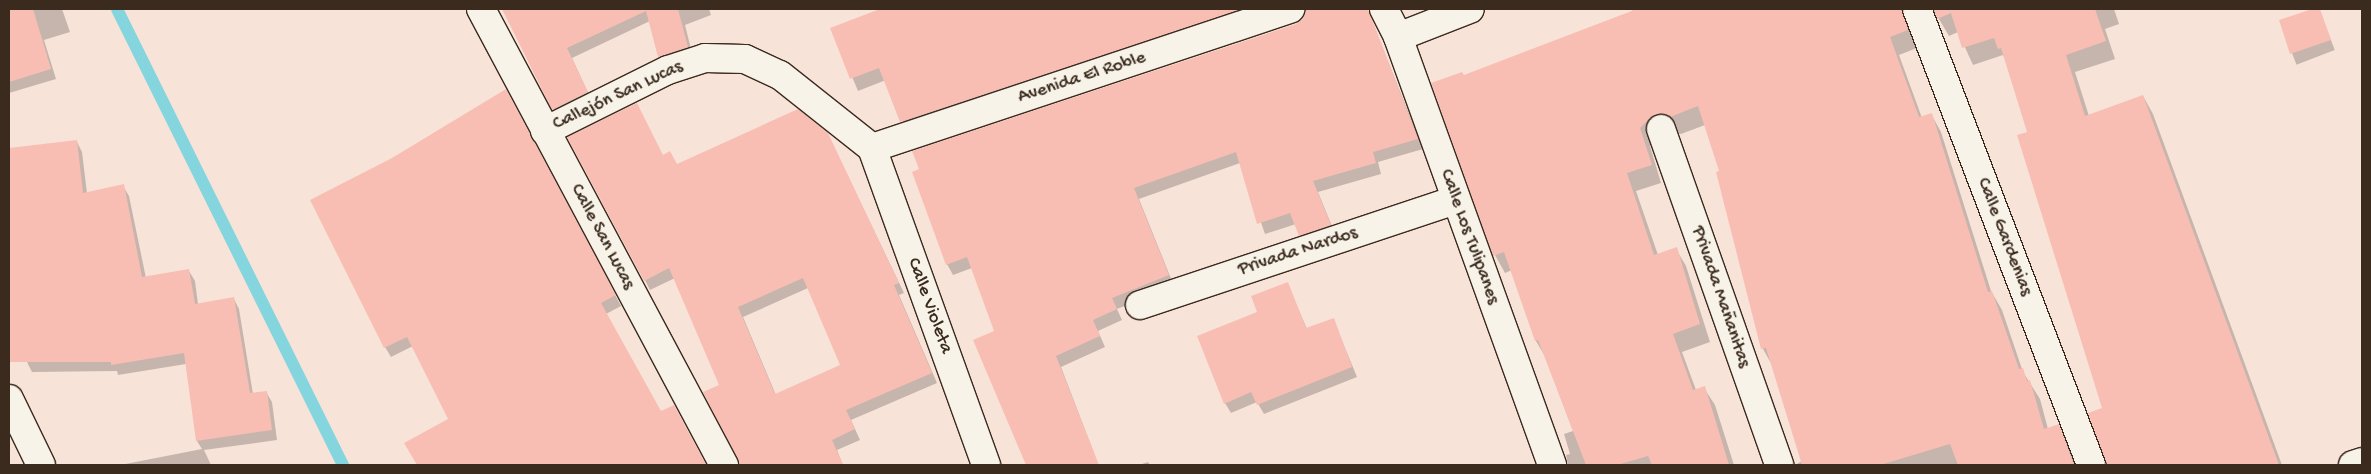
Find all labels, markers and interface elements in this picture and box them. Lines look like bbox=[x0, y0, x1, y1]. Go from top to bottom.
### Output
street label: Avenida El Roble bbox=[1015, 47, 1149, 109]
street label: Callejón San Lucas bbox=[549, 56, 687, 136]
street label: Calle Los Tulipanes bbox=[1434, 166, 1504, 308]
street label: Calle Gardenias bbox=[1971, 175, 2037, 299]
street label: Calle San Lucas bbox=[565, 180, 639, 294]
street label: Privada Nardos bbox=[1235, 222, 1361, 282]
street label: Privada Mañanitas bbox=[1685, 223, 1755, 371]
street label: Calle Violeta bbox=[901, 255, 957, 357]

